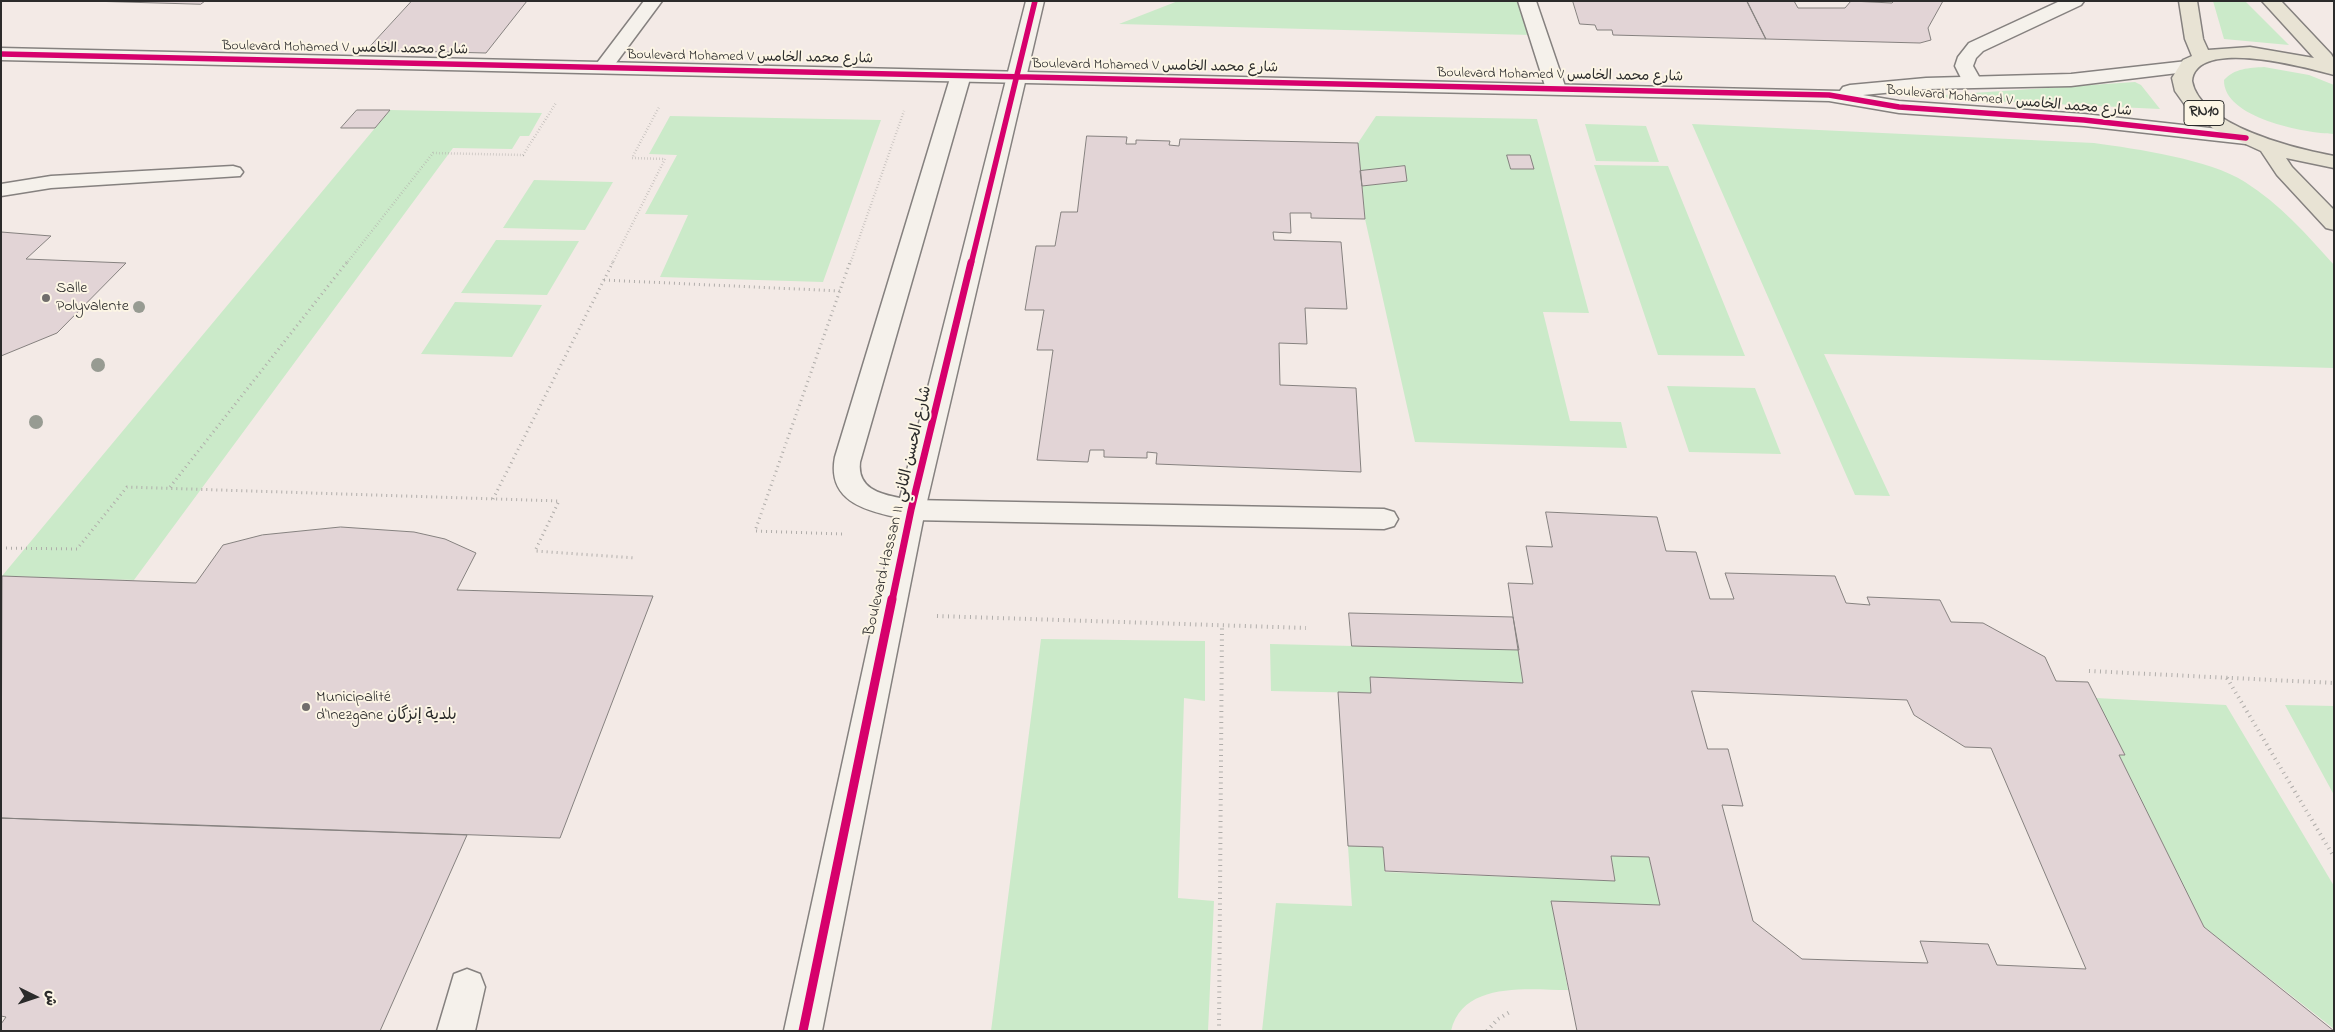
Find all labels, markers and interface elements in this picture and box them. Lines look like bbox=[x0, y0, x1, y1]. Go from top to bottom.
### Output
street label: Boulevard Mohamed V شارع محمد الخامس bbox=[222, 38, 468, 60]
street label: Boulevard Mohamed V شارع محمد الخامس bbox=[627, 47, 873, 69]
street label: Boulevard Mohamed V شارع محمد الخامس bbox=[1032, 56, 1278, 78]
street label: Boulevard Mohamed V شارع محمد الخامس bbox=[1437, 65, 1683, 87]
street label: Boulevard Mohamed V شارع محمد الخامس bbox=[1886, 83, 2132, 121]
road number: RN10 bbox=[2184, 100, 2224, 126]
place label: Salle Polyvalente bbox=[56, 279, 129, 317]
marker: Salle Polyvalente bbox=[40, 292, 52, 304]
street label: Boulevard Hassan II شارع الحسن الثاني bbox=[861, 384, 937, 638]
place label: Municipalité d'Inezgane بلدية إنزگان bbox=[316, 688, 457, 726]
marker: Municipalité d'Inezgane بلدية إنزگان bbox=[300, 701, 312, 713]
north arrow bbox=[10, 972, 60, 1022]
text: ش bbox=[39, 990, 61, 1006]

